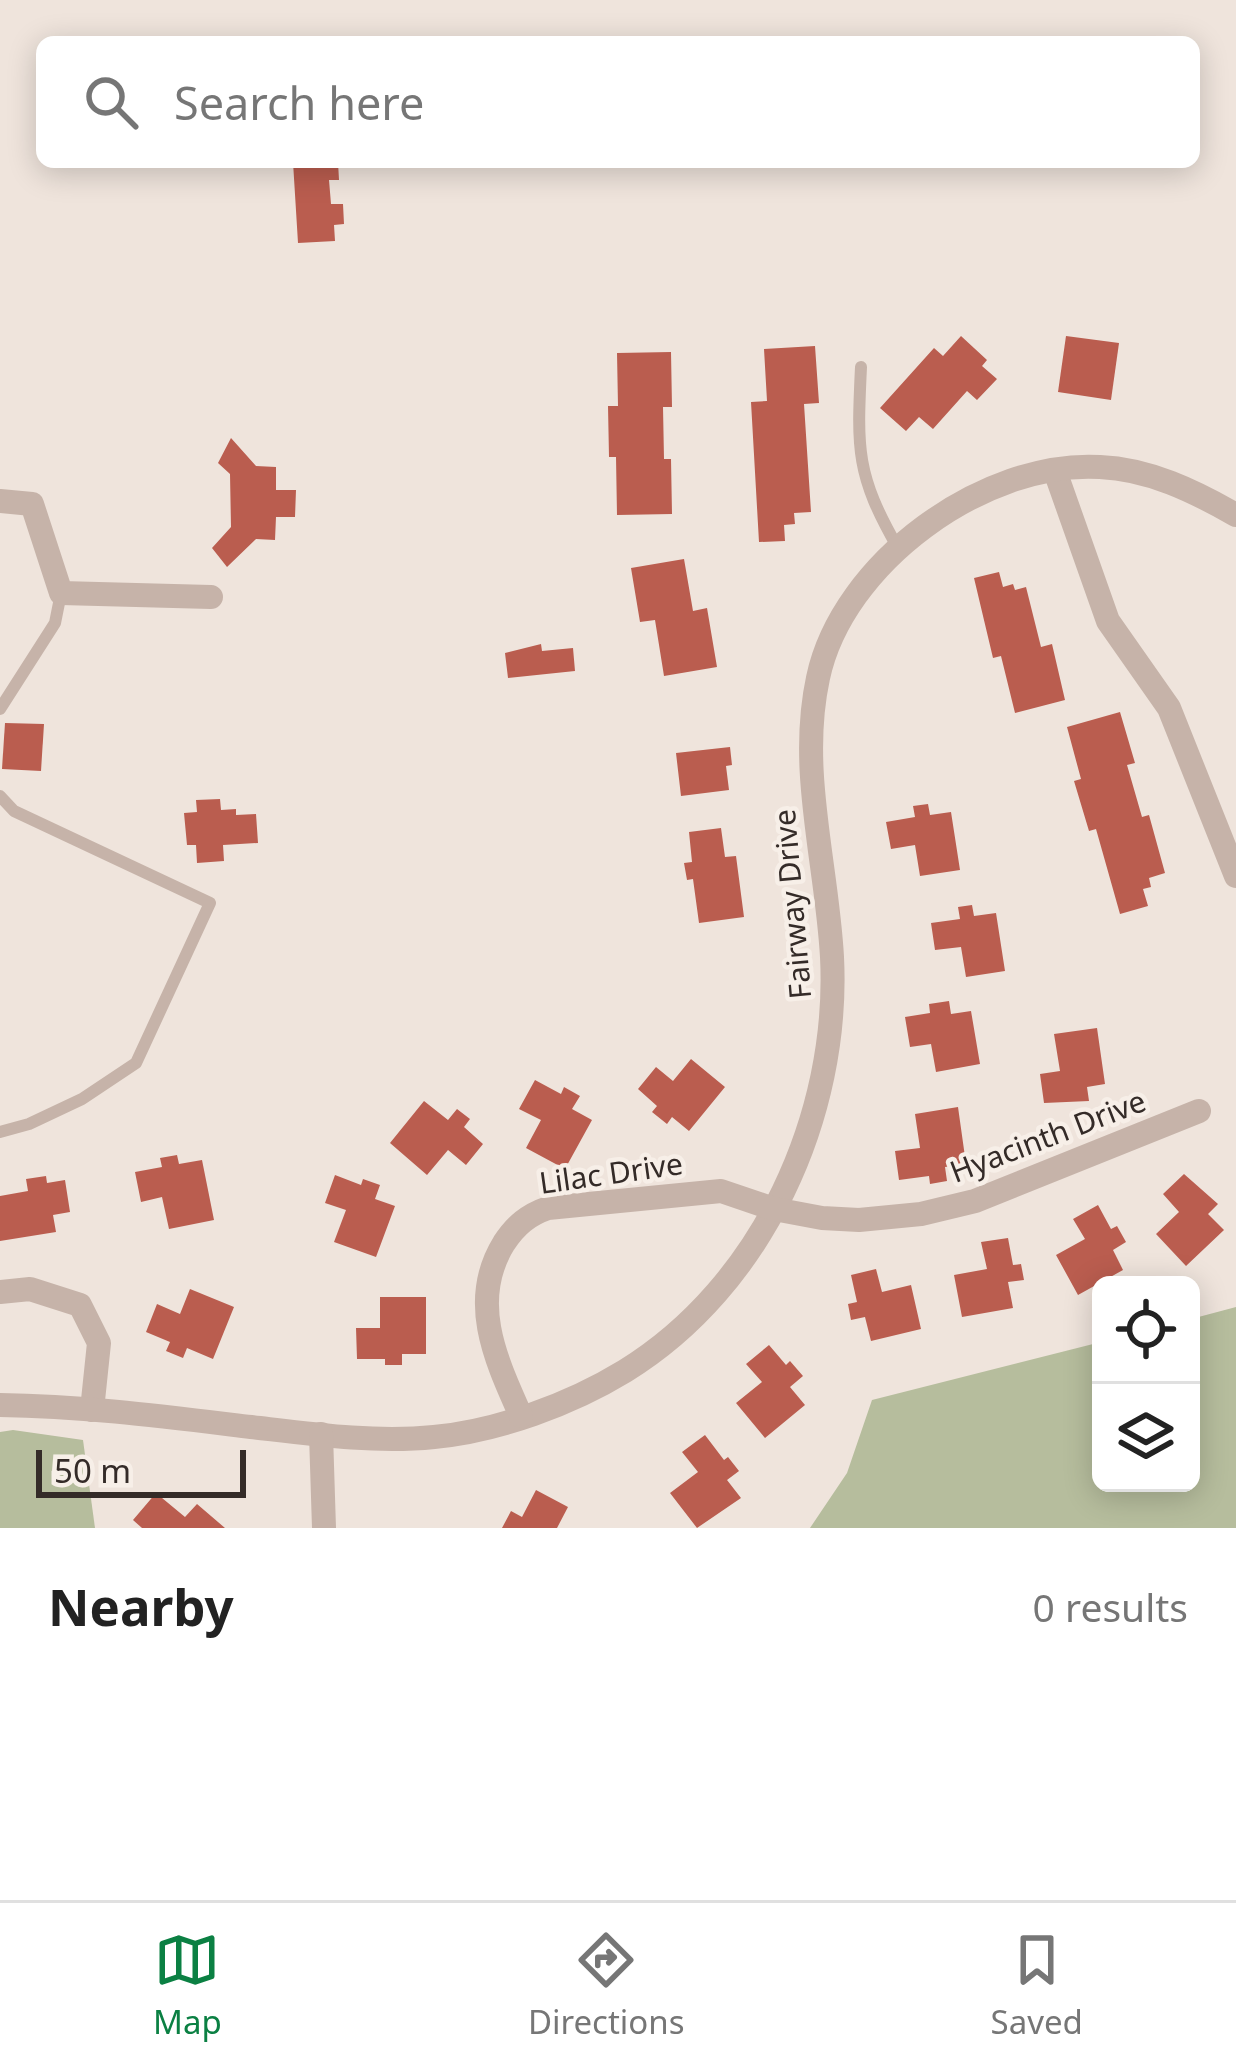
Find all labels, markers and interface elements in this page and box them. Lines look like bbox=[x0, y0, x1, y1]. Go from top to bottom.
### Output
search box bbox=[36, 36, 1200, 168]
icon: search bbox=[78, 69, 144, 135]
text: Search here bbox=[174, 72, 424, 133]
street label: Fairway Drive bbox=[763, 808, 820, 1001]
street label: Hyacinth Drive bbox=[944, 1079, 1151, 1192]
street label: Lilac Drive bbox=[536, 1142, 685, 1203]
map controls bbox=[1092, 1276, 1200, 1492]
button: locate bbox=[1092, 1276, 1200, 1384]
button: layers bbox=[1092, 1384, 1200, 1492]
scale bar bbox=[36, 1444, 246, 1497]
text: 50 m bbox=[54, 1448, 131, 1493]
text: Nearby bbox=[48, 1571, 234, 1641]
text: 0 results bbox=[1033, 1580, 1188, 1633]
tab: Map bbox=[153, 1927, 222, 2044]
tab: Directions bbox=[528, 1927, 685, 2044]
tab: Saved bbox=[991, 1927, 1083, 2044]

